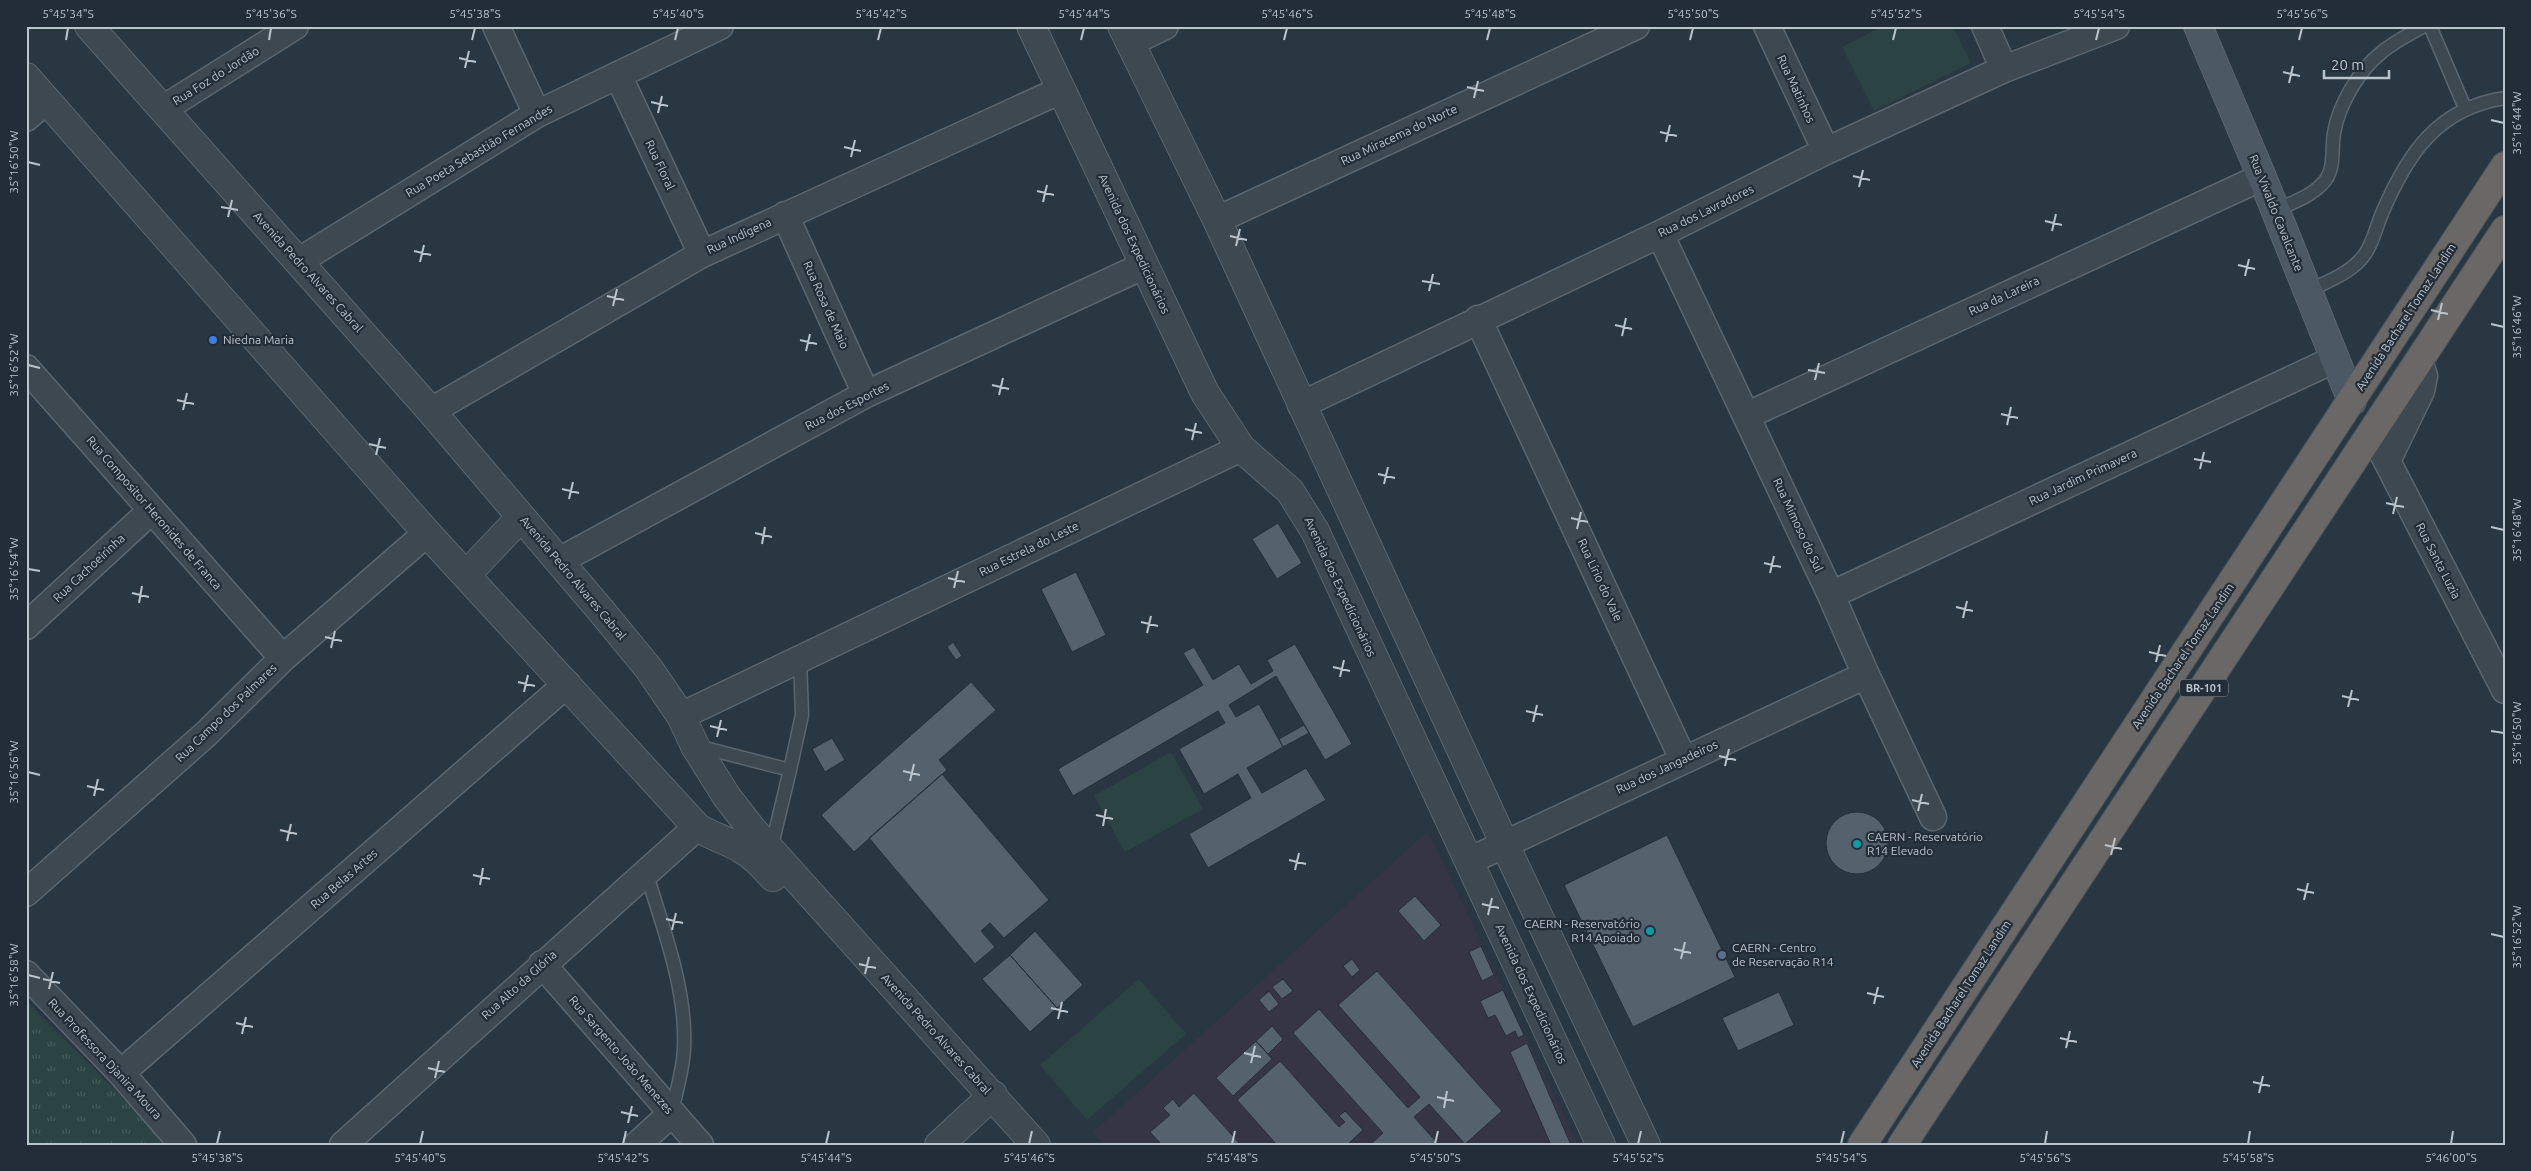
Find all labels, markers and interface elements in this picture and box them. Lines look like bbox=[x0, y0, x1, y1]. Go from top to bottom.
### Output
text: 5°45'34"S bbox=[42, 7, 94, 20]
text: 5°45'36"S bbox=[245, 7, 297, 20]
text: 5°45'38"S bbox=[449, 7, 501, 20]
text: 5°45'40"S bbox=[652, 7, 704, 20]
text: 5°45'42"S bbox=[855, 7, 907, 20]
text: 5°45'44"S bbox=[1058, 7, 1110, 20]
text: 5°45'46"S bbox=[1261, 7, 1313, 20]
text: 5°45'48"S bbox=[1464, 7, 1516, 20]
text: 5°45'50"S bbox=[1667, 7, 1719, 20]
text: 5°45'52"S bbox=[1870, 7, 1922, 20]
text: 5°45'54"S bbox=[2073, 7, 2125, 20]
text: 5°45'56"S bbox=[2276, 7, 2328, 20]
street label: Rua Foz do Jordão bbox=[170, 44, 261, 107]
scale bar bbox=[2324, 48, 2388, 80]
street label: Rua Matinhos bbox=[1775, 53, 1818, 125]
text: 20 m bbox=[2331, 56, 2364, 73]
text: 35°16'44"W bbox=[2510, 91, 2523, 155]
street label: Rua Poeta Sebastião Fernandes bbox=[403, 102, 554, 200]
street label: Rua Miracema do Norte bbox=[1338, 102, 1459, 167]
text: 35°16'50"W bbox=[7, 130, 20, 194]
street label: Rua Floral bbox=[643, 138, 678, 192]
street label: Rua Vivaldo Cavalcante bbox=[2247, 153, 2306, 273]
street label: Avenida dos Expedicionários bbox=[1096, 172, 1173, 316]
street label: Rua dos Lavradores bbox=[1656, 182, 1756, 239]
street label: Avenida Pedro Alvares Cabral bbox=[251, 209, 366, 334]
street label: Rua Indígena bbox=[704, 215, 773, 256]
street label: Avenida Bacharel Tomaz Landim bbox=[2353, 241, 2458, 393]
street label: Rua Rosa de Maio bbox=[801, 259, 852, 351]
street label: Rua da Lareira bbox=[1966, 274, 2041, 318]
text: 35°16'46"W bbox=[2510, 295, 2523, 359]
text: 35°16'52"W bbox=[7, 333, 20, 397]
place label: Niedna Maria bbox=[223, 333, 294, 346]
marker: Niedna Maria bbox=[207, 334, 219, 346]
street label: Rua dos Esportes bbox=[803, 379, 891, 432]
street label: Rua Compositor Heronides de Franca bbox=[84, 433, 225, 592]
street label: Rua Jardim Primavera bbox=[2027, 446, 2139, 507]
street label: Rua Mimoso do Sul bbox=[1771, 476, 1826, 574]
text: 35°16'48"W bbox=[2510, 498, 2523, 562]
street label: Avenida Pedro Alvares Cabral bbox=[518, 513, 629, 642]
street label: Avenida dos Expedicionários bbox=[1302, 515, 1379, 659]
street label: Rua Estrela do Leste bbox=[977, 519, 1081, 578]
street label: Rua Santa Luzia bbox=[2414, 521, 2463, 601]
street label: Rua Cachoeirinha bbox=[50, 531, 127, 604]
street label: Rua Lírio do Vale bbox=[1576, 536, 1625, 623]
text: 35°16'54"W bbox=[7, 537, 20, 601]
street label: Avenida Bacharel Tomaz Landim bbox=[2129, 581, 2236, 731]
street label: Rua Campo dos Palmares bbox=[173, 661, 279, 764]
road number: BR-101 bbox=[2180, 680, 2228, 696]
text: 35°16'50"W bbox=[2510, 701, 2523, 765]
street label: Rua dos Jangadeiros bbox=[1614, 737, 1720, 796]
text: 35°16'56"W bbox=[7, 740, 20, 804]
place label: CAERN - Reservatório R14 Elevado bbox=[1867, 830, 1983, 857]
marker: CAERN - Reservatório R14 Elevado bbox=[1851, 838, 1863, 850]
street label: Rua Belas Artes bbox=[308, 846, 380, 911]
text: 35°16'52"W bbox=[2510, 905, 2523, 969]
place label: CAERN - Reservatório R14 Apoiado bbox=[1524, 917, 1640, 944]
street label: Avenida Bacharel Tomaz Landim bbox=[1908, 918, 2013, 1070]
street label: Avenida dos Expedicionários bbox=[1493, 922, 1570, 1066]
marker: CAERN - Reservatório R14 Apoiado bbox=[1644, 925, 1656, 937]
place label: CAERN - Centro de Reservação R14 bbox=[1732, 941, 1834, 968]
text: 35°16'58"W bbox=[7, 943, 20, 1007]
street label: Rua Alto da Glória bbox=[479, 948, 559, 1022]
marker: CAERN - Centro de Reservação R14 bbox=[1716, 949, 1728, 961]
street label: Avenida Pedro Alvares Cabral bbox=[879, 971, 994, 1096]
street label: Rua Sargento João Menezes bbox=[567, 993, 676, 1116]
street label: Rua Professora Djanira Moura bbox=[46, 996, 165, 1122]
text: 5°45'38"S bbox=[191, 1151, 243, 1164]
text: 5°45'40"S bbox=[394, 1151, 446, 1164]
text: 5°45'42"S bbox=[597, 1151, 649, 1164]
text: 5°45'44"S bbox=[800, 1151, 852, 1164]
text: 5°45'46"S bbox=[1003, 1151, 1055, 1164]
text: 5°45'48"S bbox=[1206, 1151, 1258, 1164]
text: 5°45'50"S bbox=[1409, 1151, 1461, 1164]
text: 5°45'52"S bbox=[1612, 1151, 1664, 1164]
text: 5°45'54"S bbox=[1815, 1151, 1867, 1164]
text: 5°45'56"S bbox=[2019, 1151, 2071, 1164]
text: 5°45'58"S bbox=[2222, 1151, 2274, 1164]
text: 5°46'00"S bbox=[2425, 1151, 2477, 1164]

